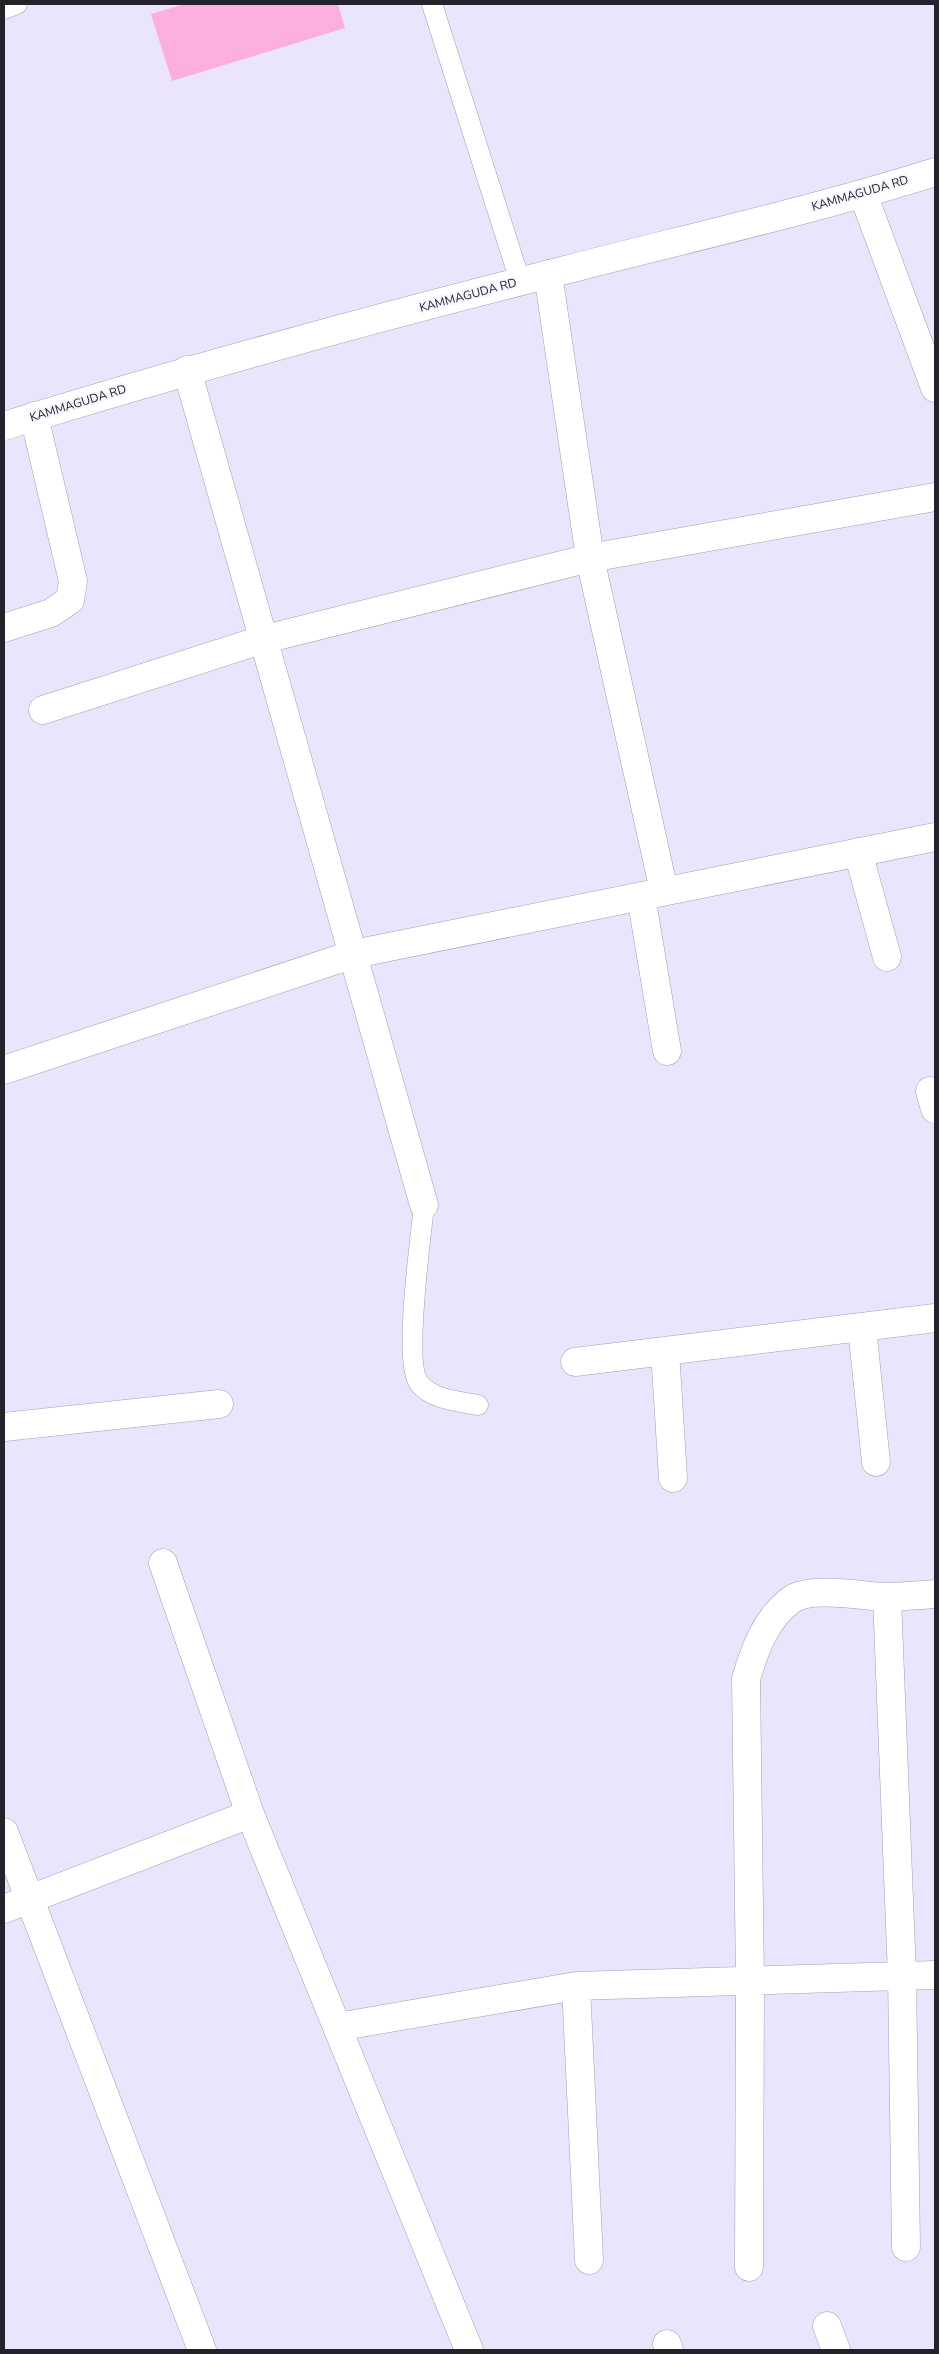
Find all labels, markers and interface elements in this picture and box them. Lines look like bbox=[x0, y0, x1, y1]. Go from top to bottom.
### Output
street label: KAMMAGUDA RD bbox=[810, 172, 910, 214]
street label: KAMMAGUDA RD bbox=[418, 274, 518, 316]
street label: KAMMAGUDA RD bbox=[28, 381, 128, 425]

